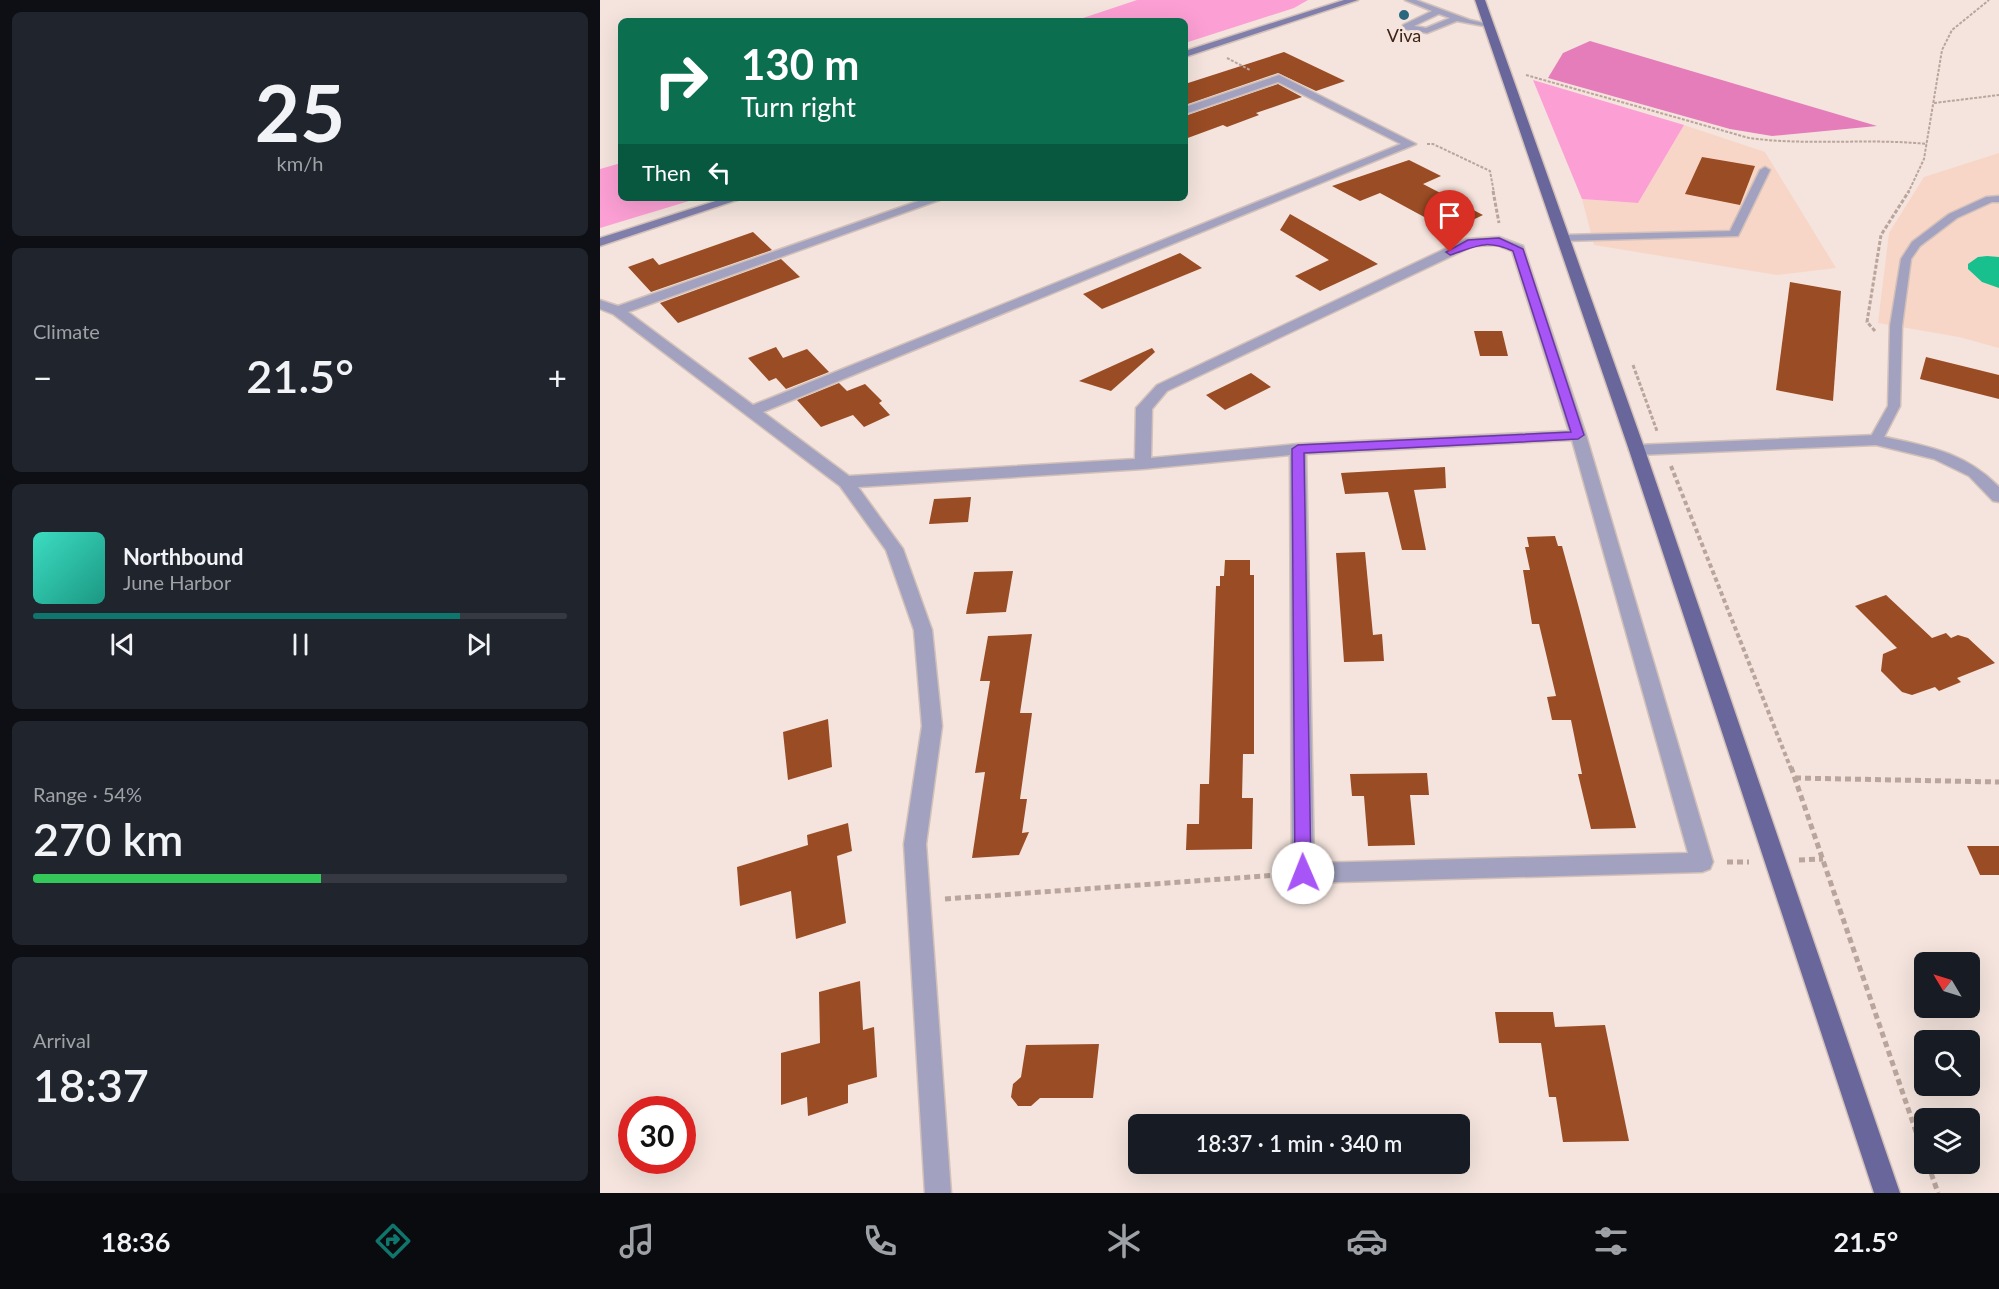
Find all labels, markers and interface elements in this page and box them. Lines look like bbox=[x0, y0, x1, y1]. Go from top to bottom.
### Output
marker: Viva bbox=[1397, 8, 1411, 22]
place label: Viva bbox=[1387, 24, 1421, 46]
text: 130 m bbox=[741, 39, 859, 89]
icon: right bbox=[642, 42, 720, 120]
text: 25 bbox=[255, 65, 345, 159]
text: Turn right bbox=[741, 90, 856, 123]
text: km/h bbox=[277, 151, 323, 175]
icon: left bbox=[703, 156, 736, 189]
text: Then bbox=[642, 159, 691, 186]
pin bbox=[1424, 190, 1475, 252]
icon: arrive bbox=[1433, 199, 1466, 232]
text: Climate bbox=[33, 319, 100, 343]
text: 21.5° bbox=[246, 349, 354, 403]
text: − bbox=[33, 357, 52, 397]
text: + bbox=[548, 357, 567, 397]
text: Northbound bbox=[123, 543, 243, 570]
text: June Harbor bbox=[123, 570, 231, 594]
icon: previous bbox=[106, 628, 139, 661]
icon: pause bbox=[284, 628, 317, 661]
icon: next bbox=[462, 628, 495, 661]
text: Range · 54% bbox=[33, 782, 142, 806]
text: 270 km bbox=[33, 812, 183, 866]
position arrow bbox=[1271, 841, 1335, 905]
north arrow bbox=[1914, 952, 1980, 1018]
map controls bbox=[1914, 952, 1980, 1174]
text: Arrival bbox=[33, 1028, 91, 1052]
button: search bbox=[1914, 1030, 1980, 1096]
text: 18:37 bbox=[33, 1058, 149, 1112]
speed limit sign: 30 bbox=[618, 1096, 696, 1174]
button: layers bbox=[1914, 1108, 1980, 1174]
text: 18:37 · 1 min · 340 m bbox=[1196, 1130, 1402, 1157]
icon: directions bbox=[372, 1220, 414, 1262]
icon: music bbox=[616, 1220, 658, 1262]
icon: phone bbox=[859, 1220, 901, 1262]
icon: climate bbox=[1103, 1220, 1145, 1262]
icon: car bbox=[1346, 1220, 1388, 1262]
icon: filters bbox=[1590, 1220, 1632, 1262]
text: 18:36 bbox=[101, 1225, 170, 1258]
text: 21.5° bbox=[1834, 1225, 1898, 1258]

